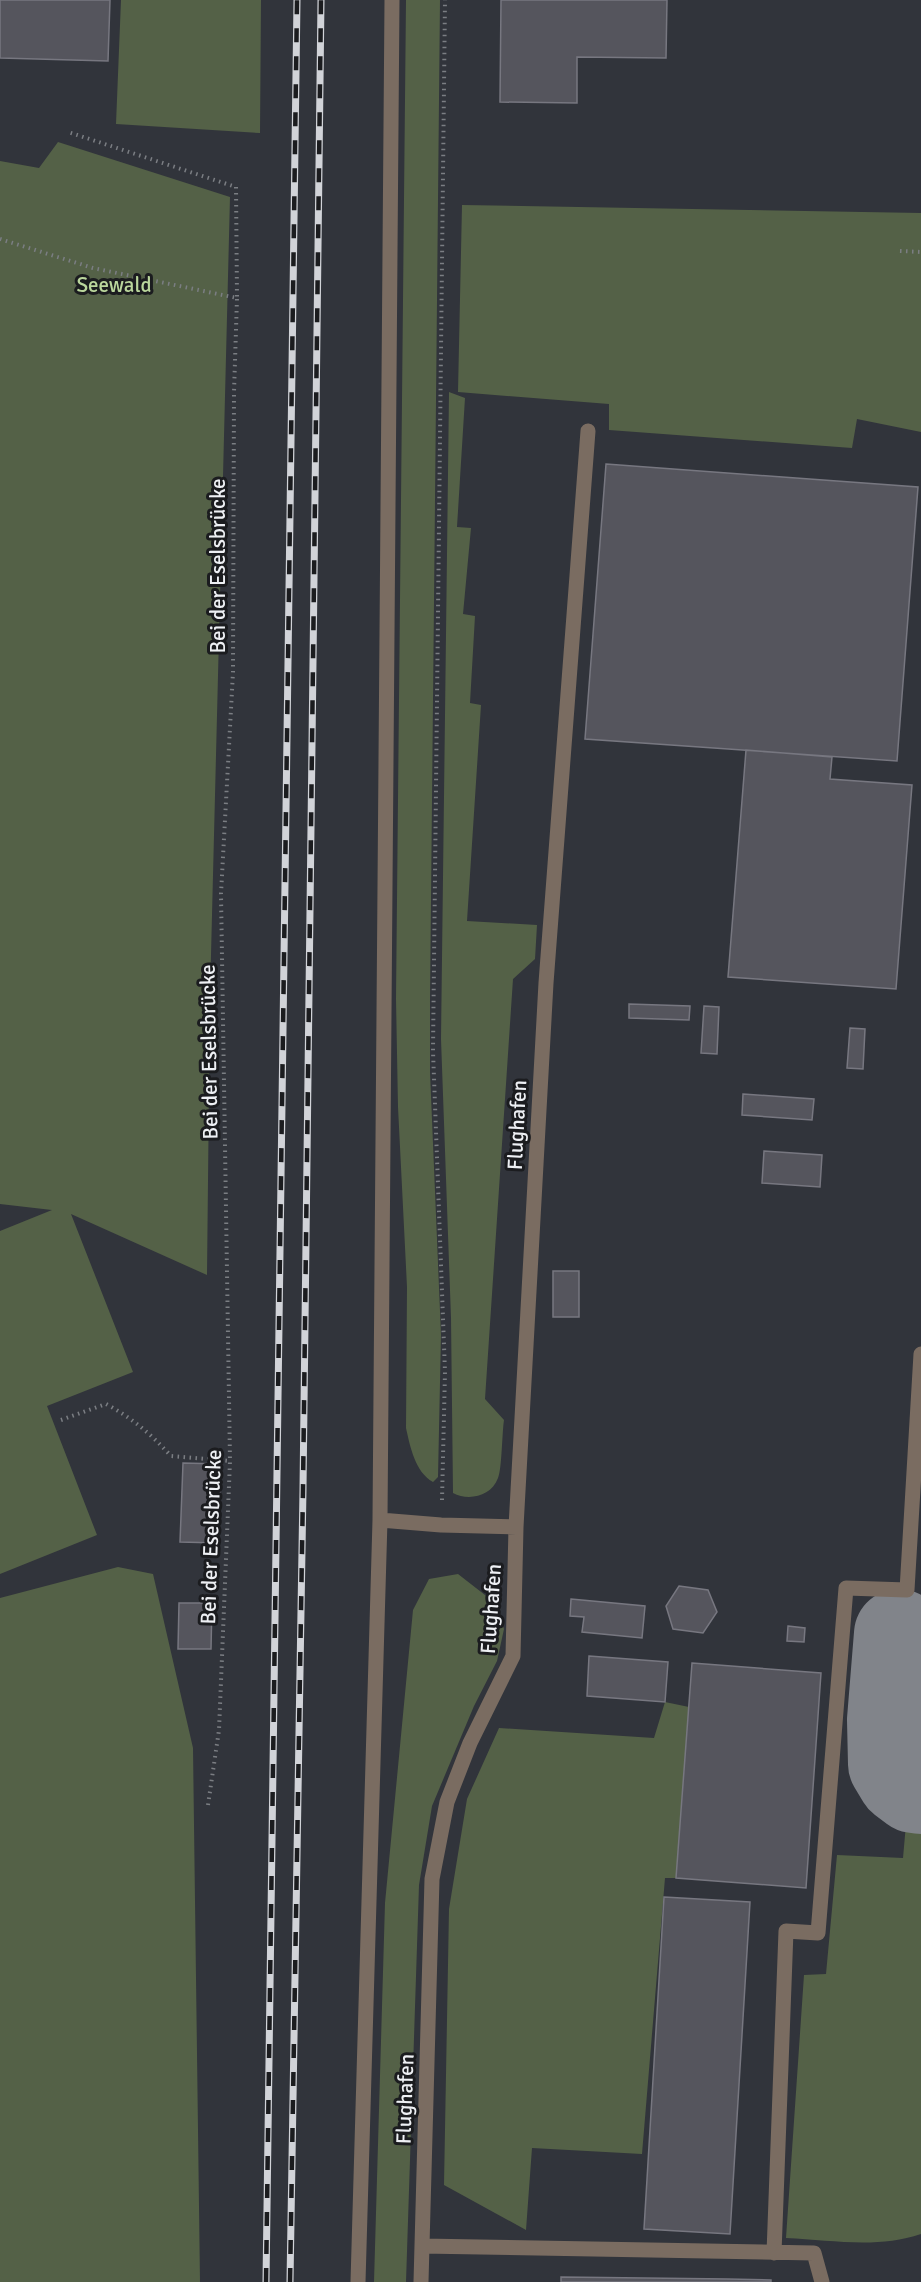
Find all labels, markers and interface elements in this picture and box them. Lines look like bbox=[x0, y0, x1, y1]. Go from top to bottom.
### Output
park label: Seewald bbox=[76, 272, 152, 298]
street label: Bei der Eselsbrücke bbox=[205, 478, 231, 654]
street label: Bei der Eselsbrücke bbox=[194, 964, 224, 1140]
street label: Flughafen bbox=[502, 1079, 532, 1171]
street label: Bei der Eselsbrücke bbox=[195, 1449, 227, 1625]
street label: Flughafen bbox=[475, 1563, 507, 1655]
street label: Flughafen bbox=[390, 2053, 420, 2145]

